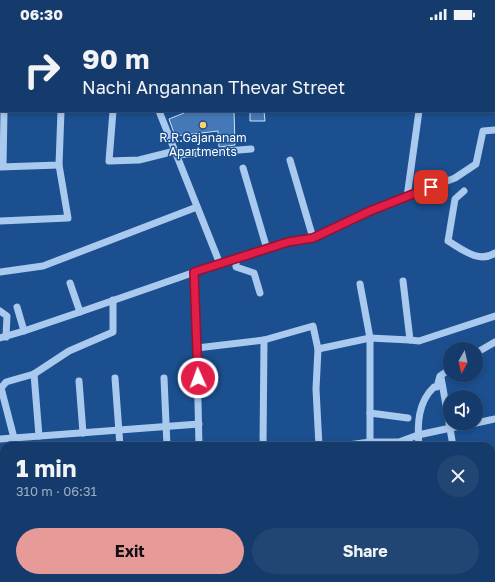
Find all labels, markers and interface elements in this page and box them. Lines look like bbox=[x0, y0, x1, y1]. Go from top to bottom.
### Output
text: 06:30 bbox=[20, 5, 63, 23]
text: 90 m bbox=[82, 42, 149, 75]
icon: right bbox=[16, 44, 68, 96]
text: Nachi Angannan Thevar Street bbox=[82, 76, 345, 98]
marker: R.R.Gajananam Apartments bbox=[198, 120, 208, 130]
place label: R.R.Gajananam Apartments bbox=[159, 130, 247, 159]
pin bbox=[414, 170, 448, 204]
icon: arrive bbox=[420, 176, 442, 198]
north arrow bbox=[443, 342, 483, 382]
map controls bbox=[443, 342, 483, 430]
position arrow bbox=[177, 357, 219, 399]
button: sound bbox=[443, 390, 483, 430]
text: 1 min bbox=[16, 453, 76, 482]
button: close bbox=[437, 455, 479, 497]
text: 310 m · 06:31 bbox=[16, 483, 97, 499]
button: Exit bbox=[16, 528, 244, 574]
button: Share bbox=[252, 528, 479, 574]

